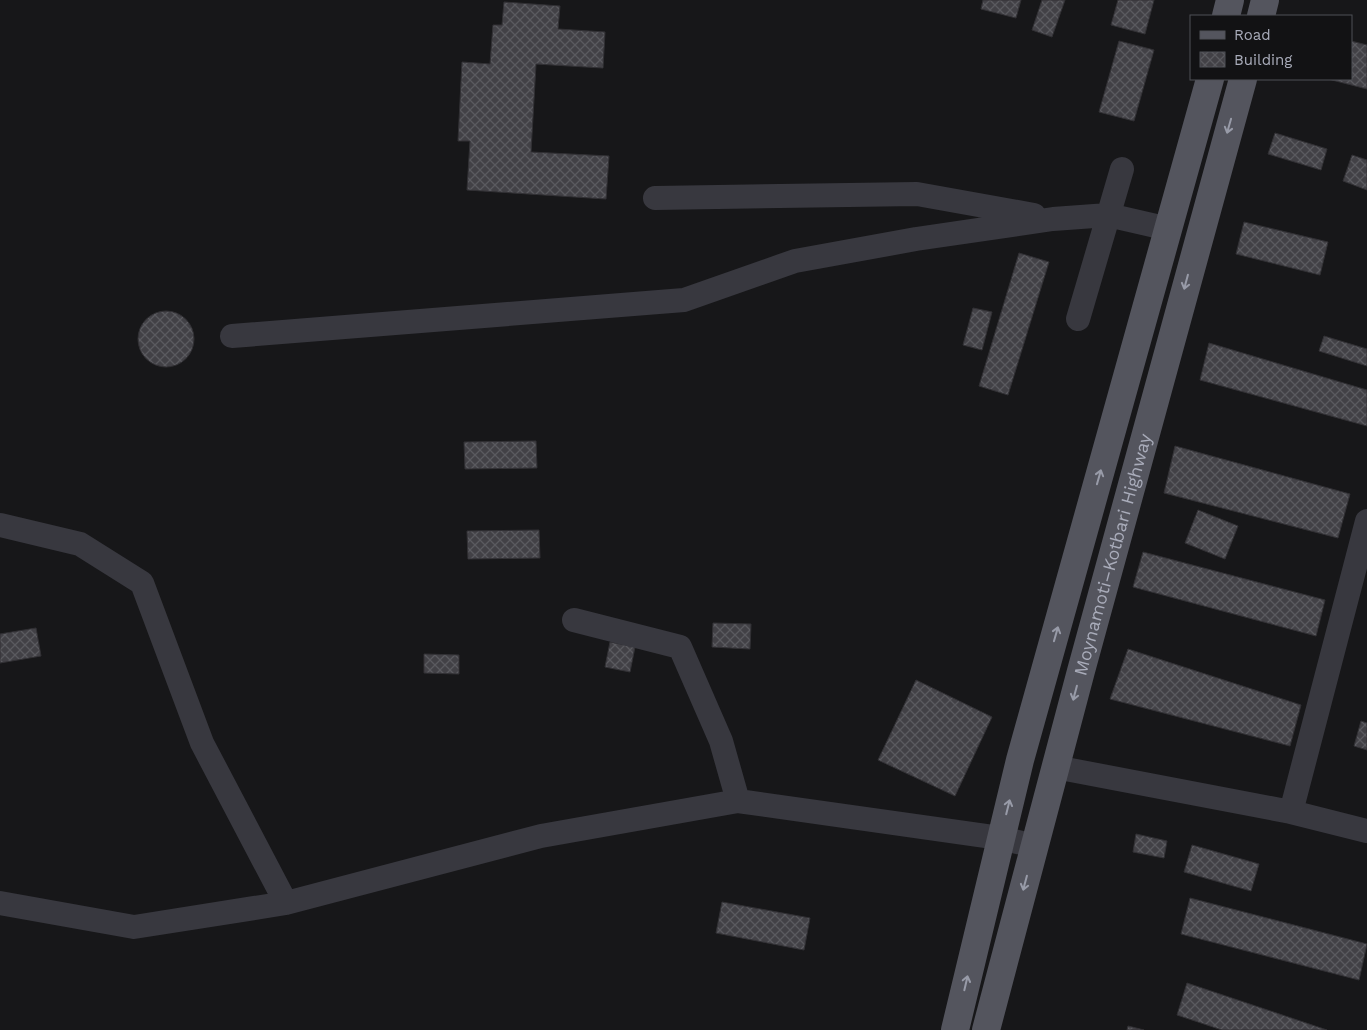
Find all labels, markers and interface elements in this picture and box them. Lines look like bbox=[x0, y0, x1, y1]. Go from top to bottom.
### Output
legend bbox=[1190, 15, 1352, 80]
text: Road bbox=[1234, 26, 1271, 44]
text: Building bbox=[1234, 51, 1292, 69]
one-way arrow bbox=[1224, 117, 1234, 133]
one-way arrow bbox=[1181, 274, 1191, 290]
street label: Moynamoti–Kotbari Highway bbox=[1069, 430, 1156, 678]
one-way arrow bbox=[1095, 470, 1105, 486]
one-way arrow bbox=[1051, 626, 1061, 642]
one-way arrow bbox=[1070, 684, 1079, 700]
one-way arrow bbox=[1004, 800, 1013, 816]
one-way arrow bbox=[1020, 875, 1029, 891]
one-way arrow bbox=[962, 975, 971, 991]

